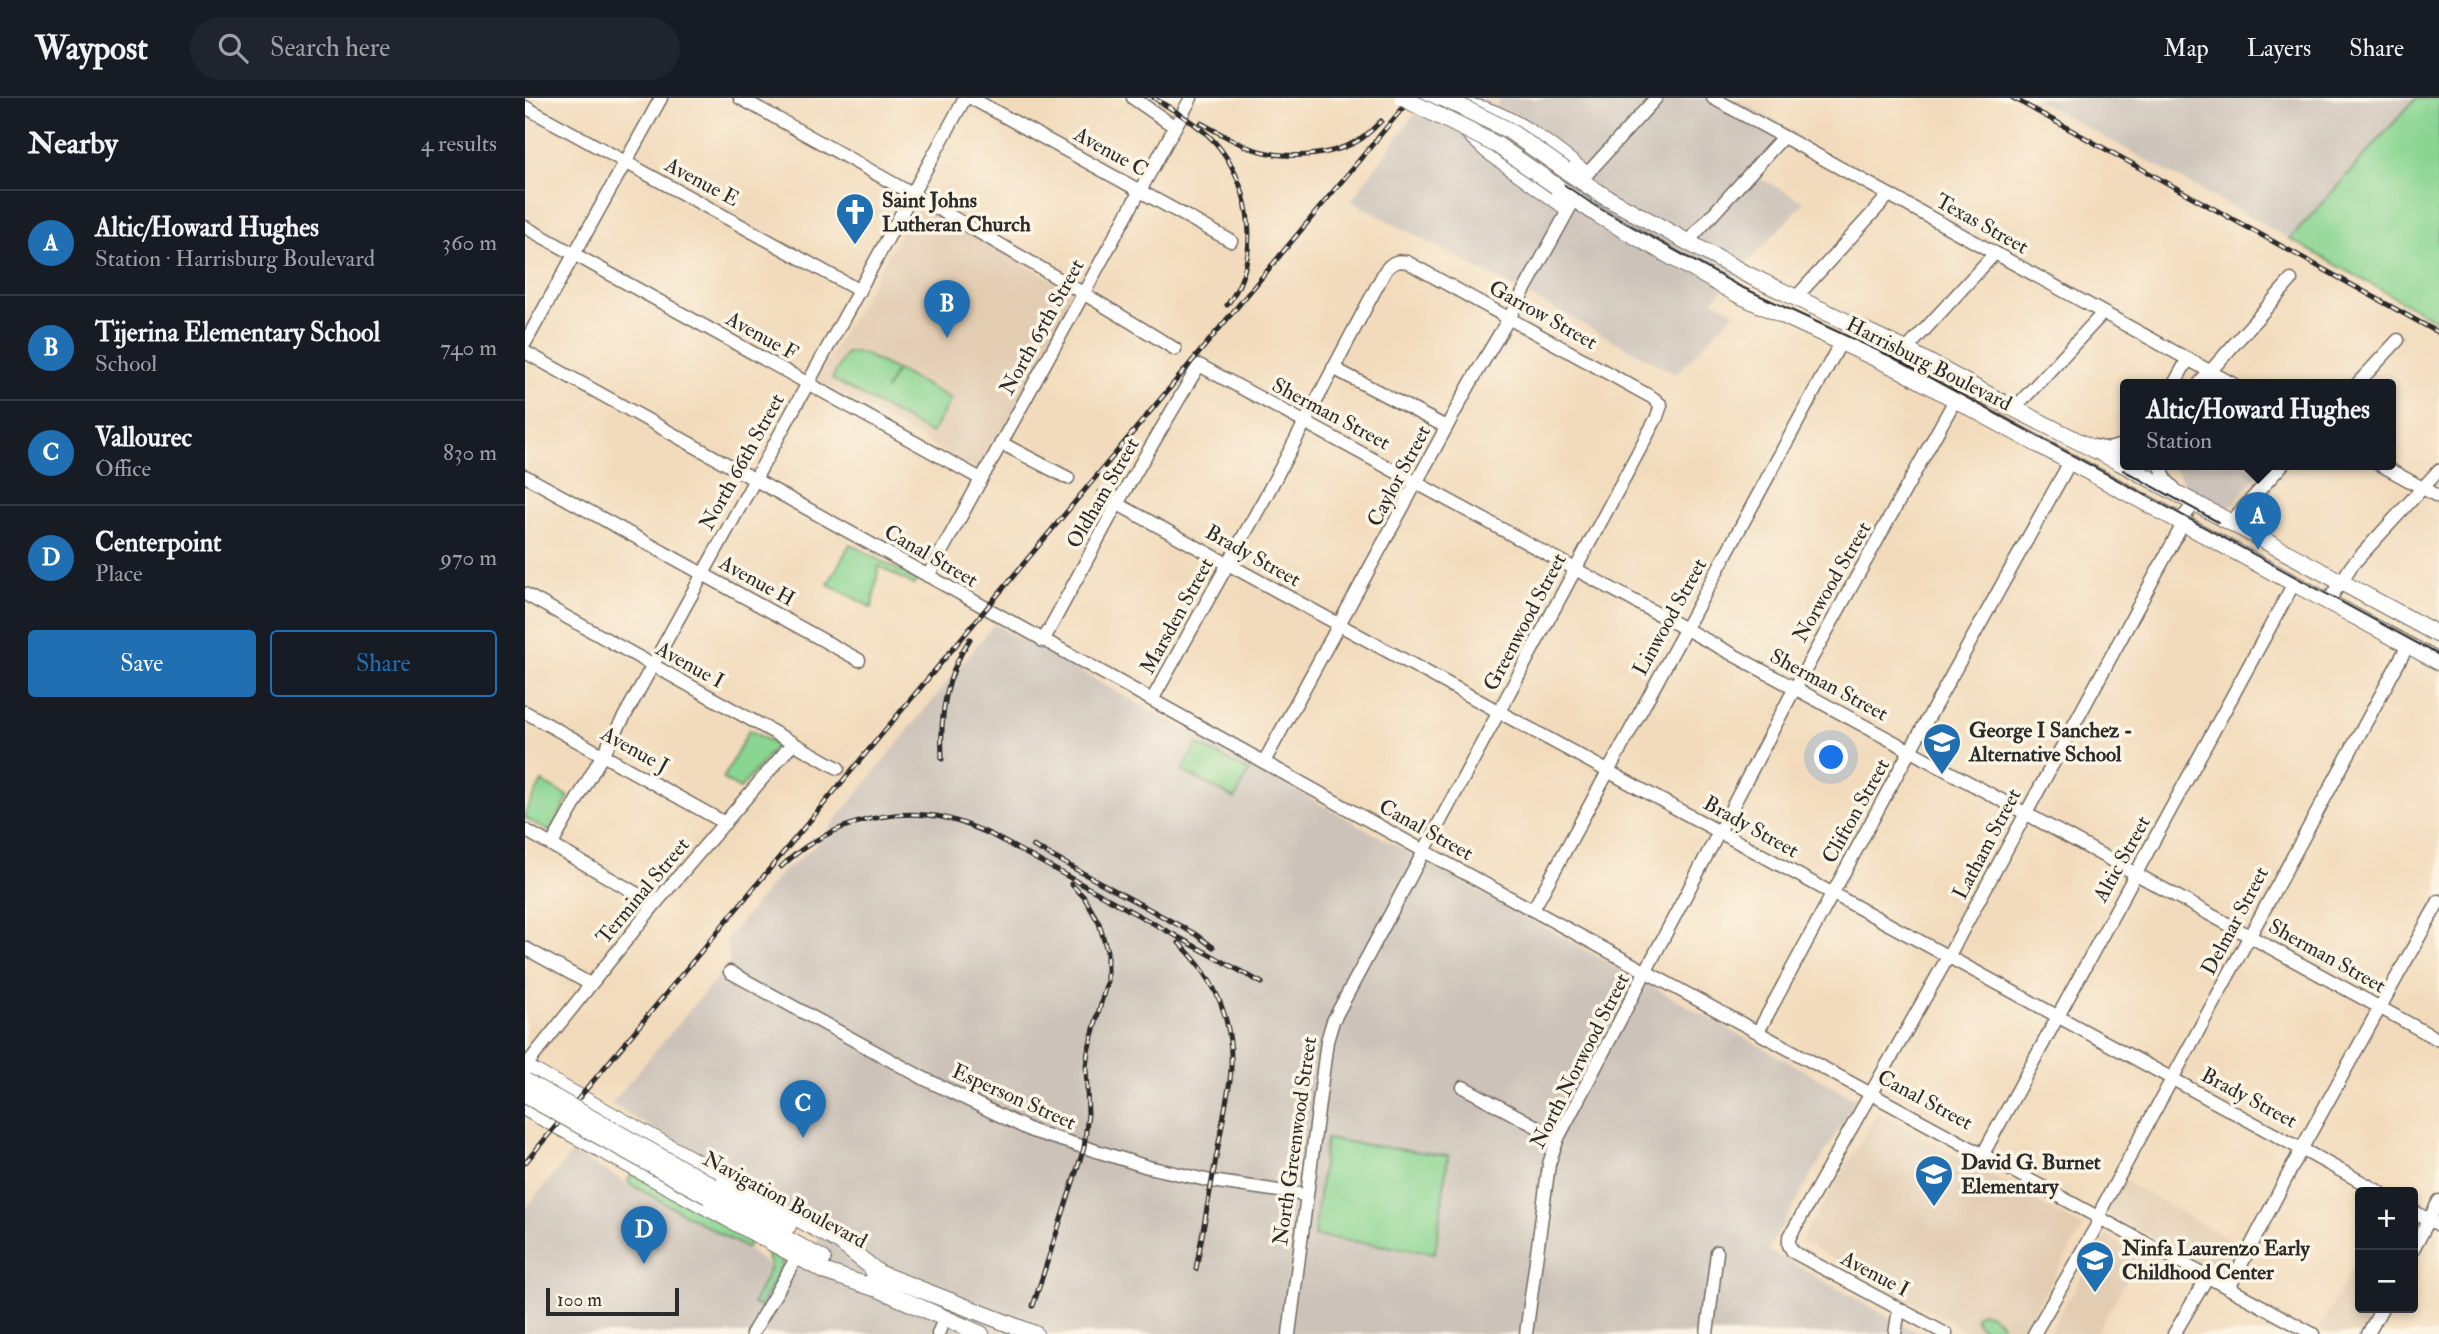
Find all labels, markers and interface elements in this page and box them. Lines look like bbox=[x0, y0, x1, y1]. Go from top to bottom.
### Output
search box bbox=[190, 17, 680, 80]
text: Waypost bbox=[35, 28, 148, 69]
icon: search bbox=[214, 29, 252, 67]
text: Search here bbox=[270, 32, 390, 64]
text: Map bbox=[2164, 33, 2209, 64]
text: Layers bbox=[2247, 33, 2311, 64]
text: Share bbox=[2349, 33, 2404, 64]
street label: Avenue C bbox=[1068, 120, 1153, 183]
text: Nearby bbox=[28, 125, 118, 162]
text: 4 results bbox=[421, 129, 497, 158]
street label: Avenue E bbox=[659, 151, 744, 213]
place label: Saint Johns Lutheran Church bbox=[882, 187, 1031, 238]
street label: Texas Street bbox=[1931, 187, 2033, 261]
church icon: Saint Johns Lutheran Church bbox=[834, 191, 876, 246]
text: Altic/Howard Hughes bbox=[95, 212, 319, 244]
text: A bbox=[44, 228, 58, 257]
text: 360 m bbox=[442, 228, 497, 257]
text: Station · Harrisburg Boulevard bbox=[95, 244, 375, 273]
street label: North 65th Street bbox=[994, 254, 1091, 400]
street label: Garrow Street bbox=[1484, 274, 1602, 356]
pin: B bbox=[924, 280, 970, 338]
street label: Avenue F bbox=[720, 305, 803, 367]
street label: Harrisburg Boulevard bbox=[1842, 311, 2017, 418]
text: Tijerina Elementary School bbox=[95, 317, 380, 349]
text: B bbox=[43, 333, 59, 362]
text: 740 m bbox=[440, 333, 497, 362]
text: School bbox=[95, 349, 157, 378]
street label: Sherman Street bbox=[1267, 372, 1395, 457]
popup bbox=[2120, 379, 2396, 470]
street label: North 66th Street bbox=[693, 389, 791, 535]
text: Altic/Howard Hughes bbox=[2146, 394, 2370, 426]
street label: Caylor Street bbox=[1361, 420, 1437, 531]
text: Vallourec bbox=[95, 422, 192, 454]
text: Station bbox=[2146, 426, 2212, 455]
street label: Oldham Street bbox=[1060, 433, 1146, 553]
text: C bbox=[43, 438, 59, 467]
text: 830 m bbox=[443, 438, 497, 467]
text: Office bbox=[95, 454, 151, 483]
pin: A bbox=[2235, 492, 2281, 550]
street label: Norwood Street bbox=[1787, 517, 1877, 647]
street label: Canal Street bbox=[879, 518, 983, 594]
street label: Brady Street bbox=[1201, 519, 1306, 593]
text: Centerpoint bbox=[95, 527, 221, 559]
text: D bbox=[42, 543, 60, 572]
text: 970 m bbox=[440, 543, 497, 572]
street label: Greenwood Street bbox=[1477, 548, 1573, 695]
street label: Avenue H bbox=[714, 549, 800, 613]
street label: Marsden Street bbox=[1134, 553, 1220, 679]
street label: Linwood Street bbox=[1627, 554, 1713, 680]
text: Place bbox=[95, 559, 143, 588]
button: Save bbox=[28, 630, 256, 697]
button: Share bbox=[270, 630, 497, 697]
street label: Avenue I bbox=[650, 635, 729, 695]
street label: Sherman Street bbox=[1765, 643, 1893, 728]
place label: George I Sanchez - Alternative School bbox=[1968, 717, 2133, 768]
street label: Avenue J bbox=[595, 720, 674, 780]
school or university icon: George I Sanchez - Alternative School bbox=[1921, 721, 1963, 776]
your location bbox=[1814, 740, 1848, 774]
street label: Clifton Street bbox=[1816, 754, 1896, 868]
street label: Latham Street bbox=[1947, 784, 2028, 904]
street label: Brady Street bbox=[1699, 790, 1804, 864]
street label: Canal Street bbox=[1374, 793, 1478, 867]
street label: Altic Street bbox=[2087, 811, 2157, 908]
street label: Terminal Street bbox=[590, 832, 696, 950]
street label: Delmar Street bbox=[2195, 862, 2275, 980]
street label: Sherman Street bbox=[2264, 913, 2391, 999]
street label: North Norwood Street bbox=[1524, 969, 1636, 1153]
street label: North Greenwood Street bbox=[1267, 1035, 1323, 1247]
street label: Esperson Street bbox=[948, 1058, 1080, 1136]
street label: Brady Street bbox=[2196, 1061, 2302, 1135]
street label: Canal Street bbox=[1873, 1064, 1977, 1136]
pin: C bbox=[780, 1080, 826, 1138]
street label: Navigation Boulevard bbox=[698, 1145, 872, 1255]
place label: David G. Burnet Elementary bbox=[1961, 1149, 2101, 1200]
school or university icon: David G. Burnet Elementary bbox=[1913, 1153, 1955, 1208]
map controls bbox=[2355, 1187, 2418, 1313]
button: + bbox=[2355, 1187, 2418, 1250]
pin: D bbox=[621, 1206, 667, 1264]
place label: Ninfa Laurenzo Early Childhood Center bbox=[2121, 1235, 2311, 1286]
school or university icon: Ninfa Laurenzo Early Childhood Center bbox=[2074, 1239, 2116, 1294]
street label: Avenue I bbox=[1835, 1244, 1914, 1303]
button: − bbox=[2355, 1250, 2418, 1313]
scale bar bbox=[546, 1285, 679, 1317]
text: 100 m bbox=[557, 1288, 602, 1312]

